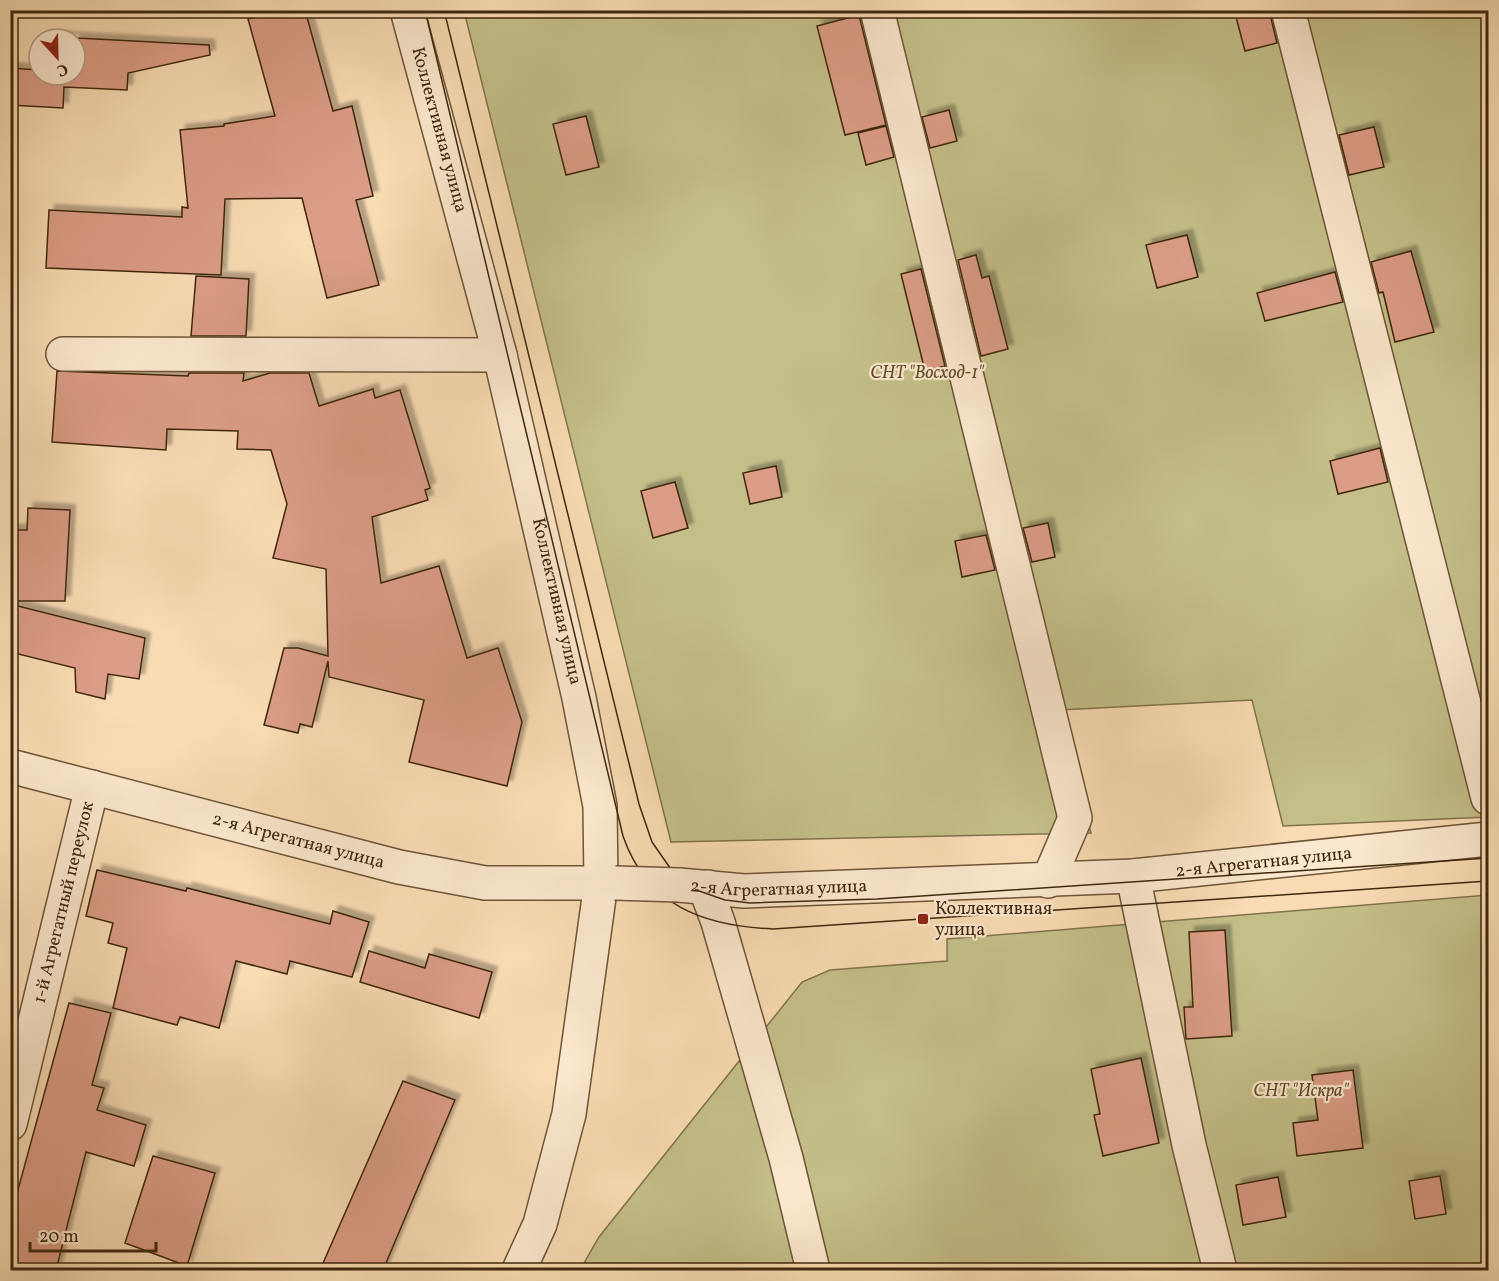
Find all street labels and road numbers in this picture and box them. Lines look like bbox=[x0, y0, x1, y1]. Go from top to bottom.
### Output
street label: Коллективная улица bbox=[405, 44, 474, 215]
street label: Коллективная улица bbox=[525, 515, 588, 687]
street label: 1-й Агрегатный переулок bbox=[27, 798, 101, 1006]
street label: 2-я Агрегатная улица bbox=[210, 807, 387, 875]
street label: 2-я Агрегатная улица bbox=[1174, 841, 1353, 884]
street label: 2-я Агрегатная улица bbox=[689, 874, 868, 904]

